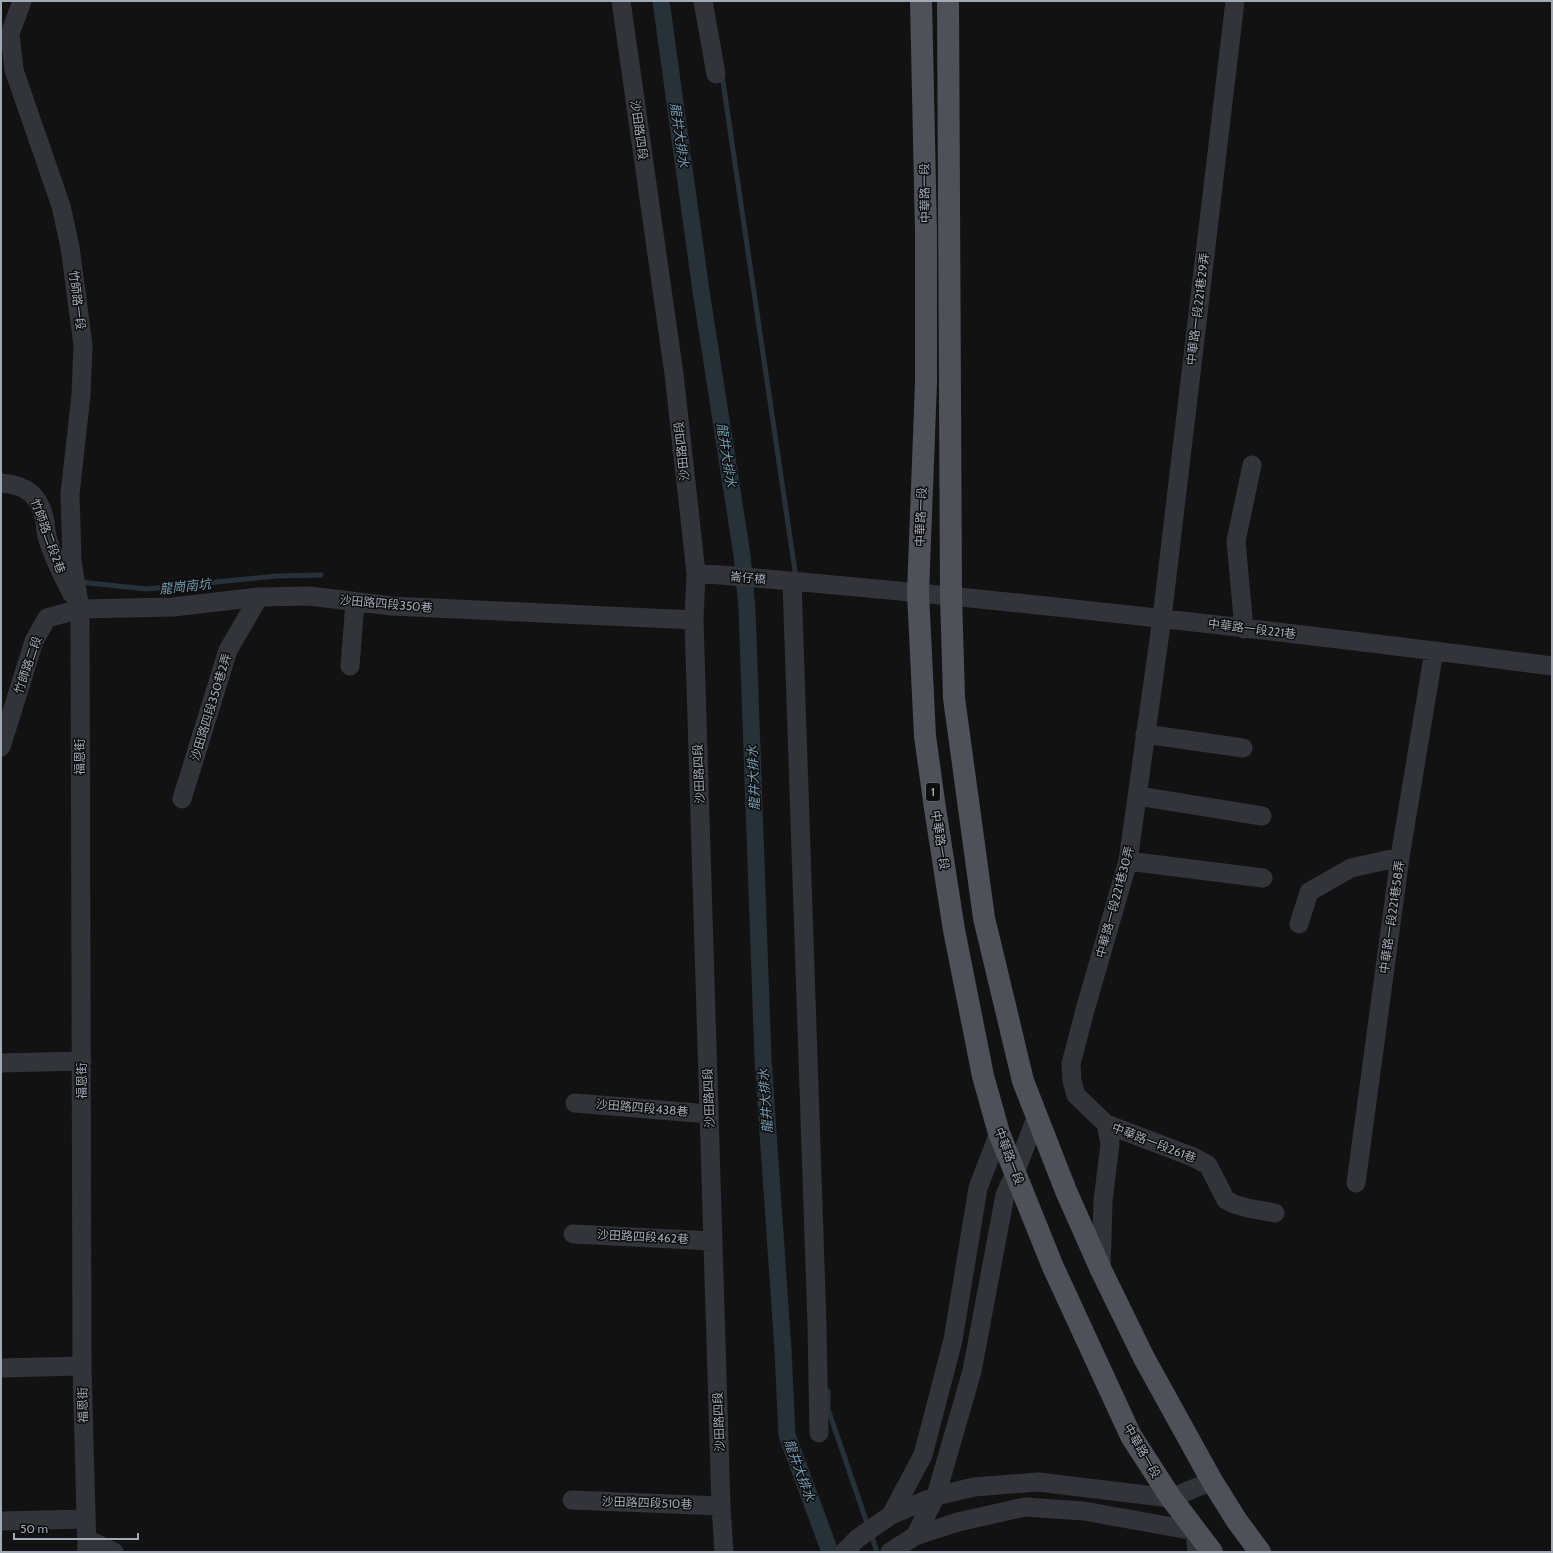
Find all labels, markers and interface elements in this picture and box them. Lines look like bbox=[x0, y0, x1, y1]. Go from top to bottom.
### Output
street label: 沙田路四段 bbox=[628, 99, 651, 161]
water label: 龍井大排水 bbox=[668, 102, 693, 169]
street label: 中華路一段 bbox=[916, 163, 933, 223]
street label: 中華路一段221巷29弄 bbox=[1183, 252, 1212, 366]
street label: 竹師路一段 bbox=[66, 269, 89, 331]
street label: 沙田路四段 bbox=[671, 420, 692, 482]
water label: 龍井大排水 bbox=[714, 422, 740, 489]
street label: 中華路一段 bbox=[912, 487, 929, 547]
street label: 竹師路二段2巷 bbox=[28, 496, 69, 575]
street label: 崙仔橋 bbox=[729, 568, 767, 587]
water label: 龍崗南坑 bbox=[158, 575, 214, 597]
street label: 沙田路四段350巷 bbox=[339, 592, 433, 615]
street label: 中華路一段221巷 bbox=[1207, 616, 1297, 641]
street label: 竹師路二段 bbox=[11, 634, 44, 696]
street label: 沙田路四段350巷2弄 bbox=[187, 651, 234, 762]
street label: 福恩街 bbox=[72, 739, 87, 775]
street label: 沙田路四段 bbox=[690, 744, 707, 804]
water label: 龍井大排水 bbox=[744, 744, 762, 811]
road number: 1 bbox=[926, 783, 940, 801]
street label: 中華路一段 bbox=[928, 809, 953, 871]
street label: 中華路一段221巷30弄 bbox=[1092, 844, 1137, 960]
street label: 中華路一段221巷58弄 bbox=[1376, 859, 1407, 975]
street label: 福恩街 bbox=[74, 1063, 89, 1099]
water label: 龍井大排水 bbox=[755, 1067, 775, 1134]
street label: 沙田路四段 bbox=[700, 1068, 717, 1128]
street label: 沙田路四段438巷 bbox=[595, 1096, 689, 1119]
street label: 中華路一段261巷 bbox=[1110, 1120, 1198, 1165]
street label: 中華路一段 bbox=[992, 1125, 1027, 1187]
street label: 沙田路四段462巷 bbox=[597, 1227, 689, 1246]
street label: 福恩街 bbox=[75, 1387, 90, 1423]
street label: 沙田路四段 bbox=[710, 1392, 727, 1452]
street label: 中華路一段 bbox=[1121, 1421, 1164, 1480]
water label: 龍井大排水 bbox=[781, 1437, 819, 1504]
street label: 沙田路四段510巷 bbox=[601, 1493, 693, 1512]
scale bar bbox=[14, 1515, 138, 1541]
text: 50 m bbox=[20, 1521, 48, 1536]

